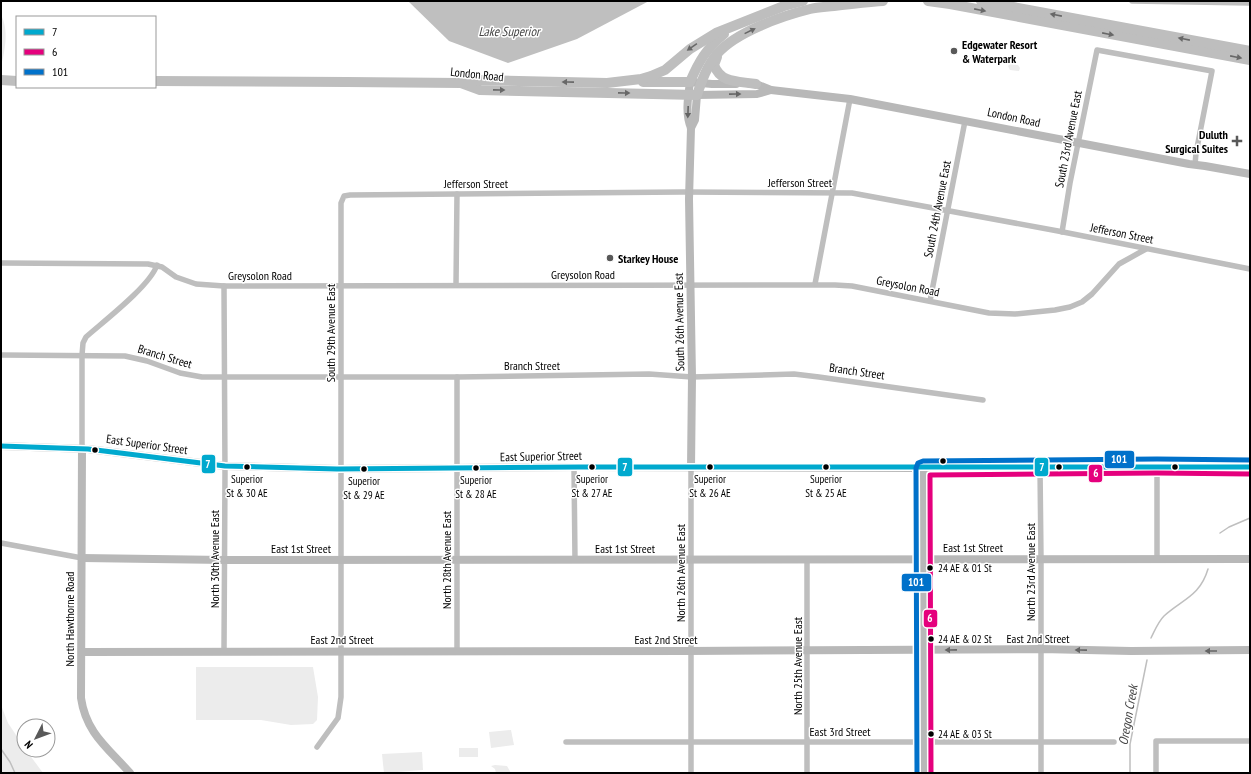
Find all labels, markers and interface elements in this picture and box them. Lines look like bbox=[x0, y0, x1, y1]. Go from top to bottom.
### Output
one-way arrow bbox=[974, 7, 986, 13]
one-way arrow bbox=[1050, 12, 1062, 18]
legend bbox=[16, 16, 156, 88]
water label: Lake Superior bbox=[478, 23, 542, 40]
text: 7 bbox=[52, 24, 57, 39]
one-way arrow bbox=[744, 28, 756, 35]
one-way arrow bbox=[1102, 31, 1114, 37]
one-way arrow bbox=[1178, 36, 1190, 42]
place label: Edgewater Resort & Waterpark bbox=[962, 37, 1038, 66]
one-way arrow bbox=[687, 43, 698, 51]
text: 6 bbox=[52, 44, 57, 59]
marker: Edgewater Resort & Waterpark bbox=[949, 46, 959, 56]
one-way arrow bbox=[1229, 55, 1242, 61]
text: 101 bbox=[52, 64, 68, 79]
street label: London Road bbox=[450, 64, 504, 84]
one-way arrow bbox=[561, 79, 574, 85]
one-way arrow bbox=[493, 87, 506, 93]
street label: South 23rd Avenue East bbox=[1051, 89, 1085, 189]
one-way arrow bbox=[618, 90, 631, 96]
one-way arrow bbox=[729, 91, 742, 97]
street label: London Road bbox=[986, 104, 1042, 130]
one-way arrow bbox=[684, 106, 691, 118]
place label: Duluth Surgical Suites bbox=[1165, 127, 1228, 156]
marker: Duluth Surgical Suites bbox=[1231, 135, 1243, 147]
street label: South 24th Avenue East bbox=[920, 159, 954, 259]
street label: Jefferson Street bbox=[767, 175, 833, 190]
street label: Jefferson Street bbox=[443, 176, 509, 191]
street label: Jefferson Street bbox=[1088, 219, 1156, 247]
place label: Starkey House bbox=[618, 251, 678, 266]
marker: Starkey House bbox=[605, 253, 615, 263]
street label: Greysolon Road bbox=[551, 267, 615, 282]
street label: Greysolon Road bbox=[228, 268, 292, 283]
street label: South 26th Avenue East bbox=[671, 272, 687, 371]
street label: Greysolon Road bbox=[875, 273, 941, 299]
street label: South 29th Avenue East bbox=[323, 283, 338, 382]
street label: Branch Street bbox=[136, 341, 195, 372]
street label: Branch Street bbox=[504, 358, 561, 373]
street label: Branch Street bbox=[828, 360, 886, 382]
street label: East Superior Street bbox=[105, 431, 189, 457]
unlabelled marker bbox=[90, 445, 100, 455]
street label: East Superior Street bbox=[500, 448, 583, 464]
line badge: 101 bbox=[1104, 450, 1135, 469]
text: 101 bbox=[1111, 452, 1127, 466]
line badge: 7 bbox=[201, 454, 216, 474]
unlabelled marker bbox=[938, 456, 948, 466]
text: 7 bbox=[205, 457, 211, 471]
line badge: 7 bbox=[617, 457, 633, 477]
line badge: 7 bbox=[1034, 457, 1049, 477]
text: 7 bbox=[622, 460, 628, 474]
text: 7 bbox=[1039, 460, 1045, 474]
marker: Superior St & 30 AE bbox=[242, 462, 252, 472]
marker: Superior St & 27 AE bbox=[587, 462, 597, 472]
marker: Superior St & 26 AE bbox=[705, 462, 715, 472]
marker: Superior St & 25 AE bbox=[821, 462, 831, 472]
unlabelled marker bbox=[1054, 462, 1064, 472]
unlabelled marker bbox=[1170, 462, 1180, 472]
marker: Superior St & 28 AE bbox=[471, 463, 481, 473]
marker: Superior St & 29 AE bbox=[359, 464, 369, 474]
line badge: 6 bbox=[1088, 464, 1103, 483]
text: 6 bbox=[1093, 466, 1099, 480]
place label: Superior St & 30 AE bbox=[226, 472, 268, 500]
place label: Superior St & 27 AE bbox=[572, 472, 613, 500]
place label: Superior St & 26 AE bbox=[689, 472, 731, 500]
place label: Superior St & 25 AE bbox=[805, 472, 847, 500]
place label: Superior St & 28 AE bbox=[455, 473, 497, 501]
place label: Superior St & 29 AE bbox=[343, 474, 385, 502]
street label: North 30th Avenue East bbox=[207, 509, 222, 608]
street label: North 28th Avenue East bbox=[439, 510, 454, 609]
street label: North 23rd Avenue East bbox=[1023, 522, 1038, 621]
street label: North 26th Avenue East bbox=[673, 523, 688, 622]
street label: East 1st Street bbox=[943, 540, 1004, 555]
street label: East 1st Street bbox=[271, 541, 332, 556]
street label: East 1st Street bbox=[595, 541, 656, 556]
place label: 24 AE & 01 St bbox=[938, 561, 992, 575]
marker: 24 AE & 01 St bbox=[925, 563, 935, 573]
street label: North Hawthorne Road bbox=[62, 572, 77, 666]
line badge: 101 bbox=[901, 573, 932, 592]
text: 101 bbox=[908, 575, 924, 589]
line badge: 6 bbox=[923, 609, 938, 628]
text: 6 bbox=[927, 611, 933, 625]
street label: North 25th Avenue East bbox=[790, 616, 805, 715]
street label: East 2nd Street bbox=[1006, 631, 1070, 646]
street label: East 2nd Street bbox=[310, 632, 374, 647]
street label: East 2nd Street bbox=[634, 632, 698, 647]
place label: 24 AE & 02 St bbox=[938, 632, 992, 646]
marker: 24 AE & 02 St bbox=[926, 634, 936, 644]
one-way arrow bbox=[944, 647, 957, 653]
one-way arrow bbox=[1074, 647, 1087, 653]
one-way arrow bbox=[1204, 648, 1217, 654]
water label: Oregon Creek bbox=[1114, 682, 1142, 746]
north arrow bbox=[16, 718, 56, 758]
street label: East 3rd Street bbox=[809, 724, 871, 739]
place label: 24 AE & 03 St bbox=[938, 727, 992, 741]
marker: 24 AE & 03 St bbox=[926, 729, 936, 739]
text: N bbox=[21, 738, 36, 752]

